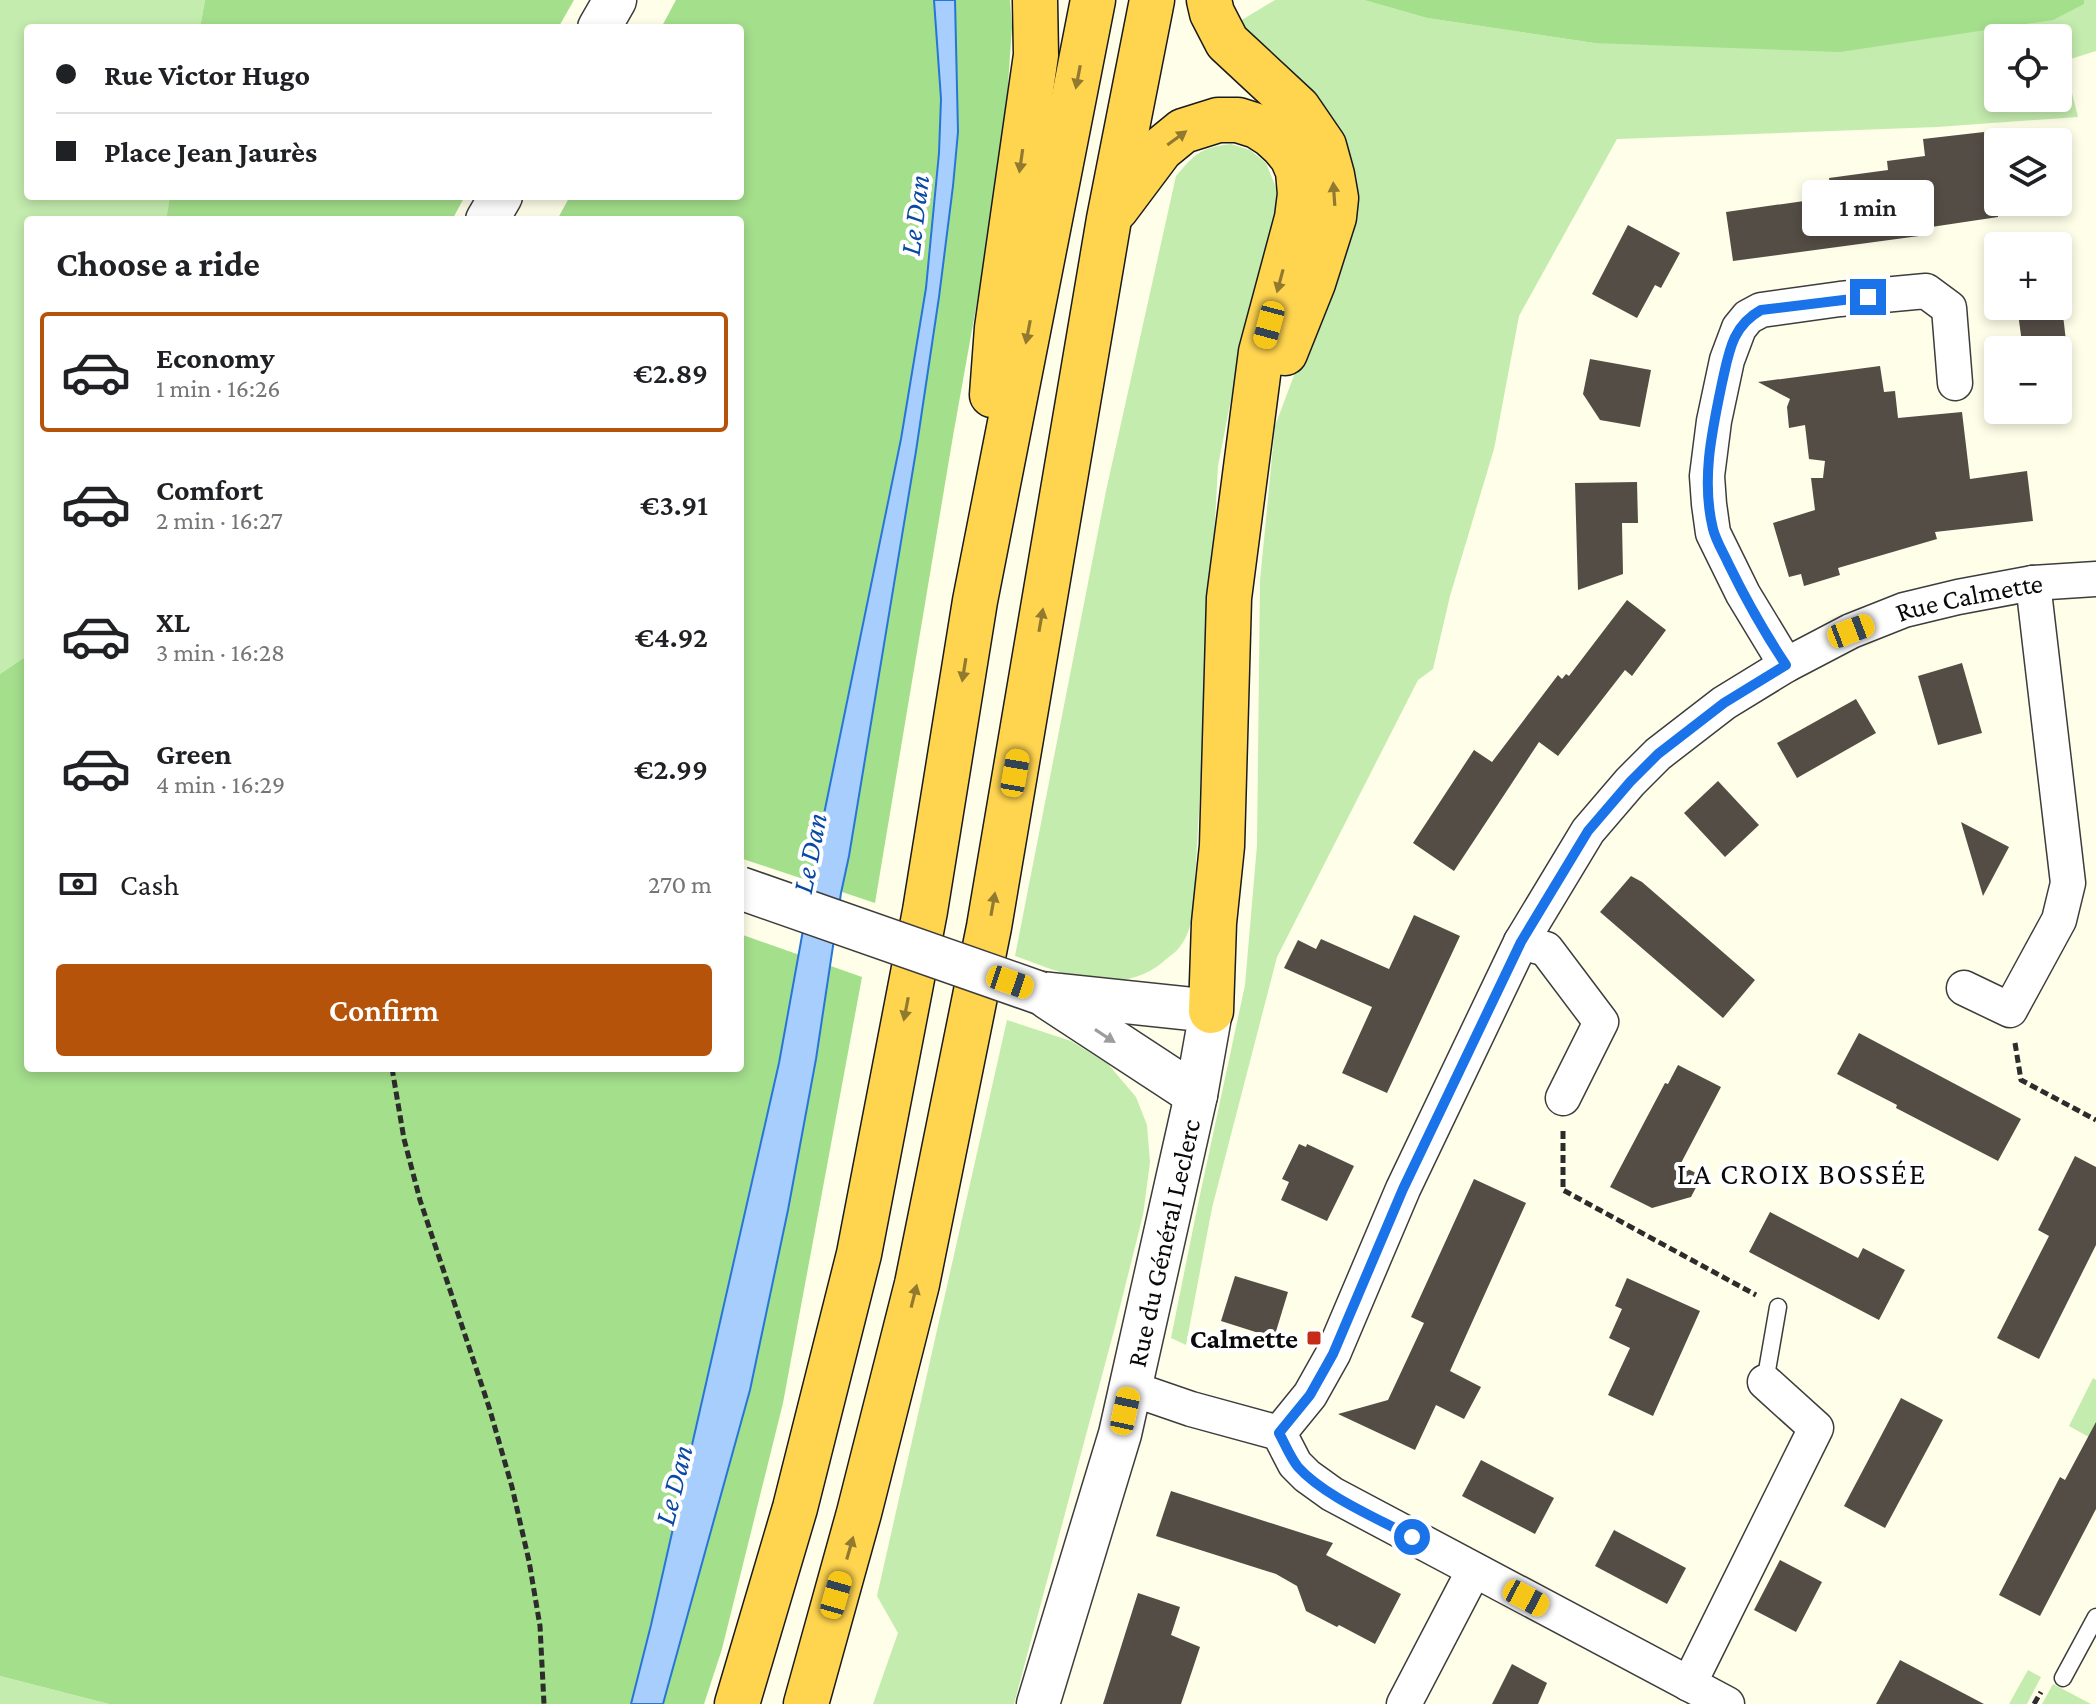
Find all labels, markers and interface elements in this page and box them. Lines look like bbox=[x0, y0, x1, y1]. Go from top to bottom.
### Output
map controls bbox=[1984, 24, 2072, 424]
button: locate bbox=[1984, 24, 2072, 112]
text: Rue Victor Hugo bbox=[104, 58, 310, 91]
one-way arrow bbox=[1071, 64, 1084, 89]
button: layers bbox=[1984, 128, 2072, 216]
one-way arrow bbox=[1166, 131, 1187, 146]
text: Place Jean Jaurès bbox=[104, 135, 317, 168]
one-way arrow bbox=[1014, 149, 1027, 174]
water label: Le Dan bbox=[893, 173, 935, 257]
one-way arrow bbox=[1327, 181, 1340, 206]
callout: 1 min bbox=[1802, 181, 1934, 237]
text: 1 min bbox=[1839, 193, 1897, 222]
button: + bbox=[1984, 232, 2072, 320]
text: Choose a ride bbox=[56, 244, 260, 284]
one-way arrow bbox=[1274, 268, 1286, 293]
route end bbox=[1850, 279, 1886, 315]
car bbox=[1251, 299, 1287, 351]
one-way arrow bbox=[1021, 319, 1034, 344]
icon: car bbox=[60, 336, 132, 408]
button: − bbox=[1984, 336, 2072, 424]
text: Economy bbox=[156, 341, 275, 374]
text: €2.89 bbox=[633, 356, 708, 389]
text: 1 min · 16:26 bbox=[156, 374, 281, 403]
icon: car bbox=[60, 468, 132, 540]
text: Comfort bbox=[156, 473, 263, 506]
text: €3.91 bbox=[640, 488, 708, 521]
text: 2 min · 16:27 bbox=[156, 506, 283, 535]
street label: Rue Calmette bbox=[1891, 567, 2044, 627]
icon: car bbox=[60, 600, 132, 672]
text: XL bbox=[156, 605, 190, 638]
one-way arrow bbox=[1035, 607, 1048, 632]
car bbox=[1824, 611, 1878, 651]
text: €4.92 bbox=[635, 620, 708, 653]
text: 3 min · 16:28 bbox=[156, 638, 285, 667]
one-way arrow bbox=[958, 658, 970, 683]
icon: car bbox=[60, 732, 132, 804]
text: Green bbox=[156, 737, 232, 770]
car bbox=[999, 747, 1031, 799]
text: €2.99 bbox=[634, 752, 708, 785]
text: 4 min · 16:29 bbox=[156, 770, 285, 799]
water label: Le Dan bbox=[785, 810, 833, 896]
icon: cash bbox=[56, 862, 100, 906]
text: Cash bbox=[120, 868, 179, 901]
text: 270 m bbox=[648, 870, 712, 899]
one-way arrow bbox=[987, 891, 999, 916]
car bbox=[983, 963, 1037, 1001]
button: Confirm bbox=[56, 964, 712, 1056]
one-way arrow bbox=[900, 997, 912, 1022]
one-way arrow bbox=[1095, 1028, 1116, 1043]
street label: Rue du Général Leclerc bbox=[1120, 1116, 1206, 1370]
district label: LA CROIX BOSSÉE bbox=[1677, 1157, 1927, 1190]
one-way arrow bbox=[909, 1284, 921, 1309]
place label: Calmette bbox=[1190, 1323, 1298, 1354]
marker: Calmette bbox=[1305, 1329, 1323, 1347]
car bbox=[1108, 1385, 1142, 1437]
water label: Le Dan bbox=[647, 1442, 699, 1528]
route start bbox=[1394, 1519, 1430, 1555]
one-way arrow bbox=[844, 1536, 856, 1561]
car bbox=[818, 1569, 854, 1621]
car bbox=[1499, 1576, 1553, 1620]

